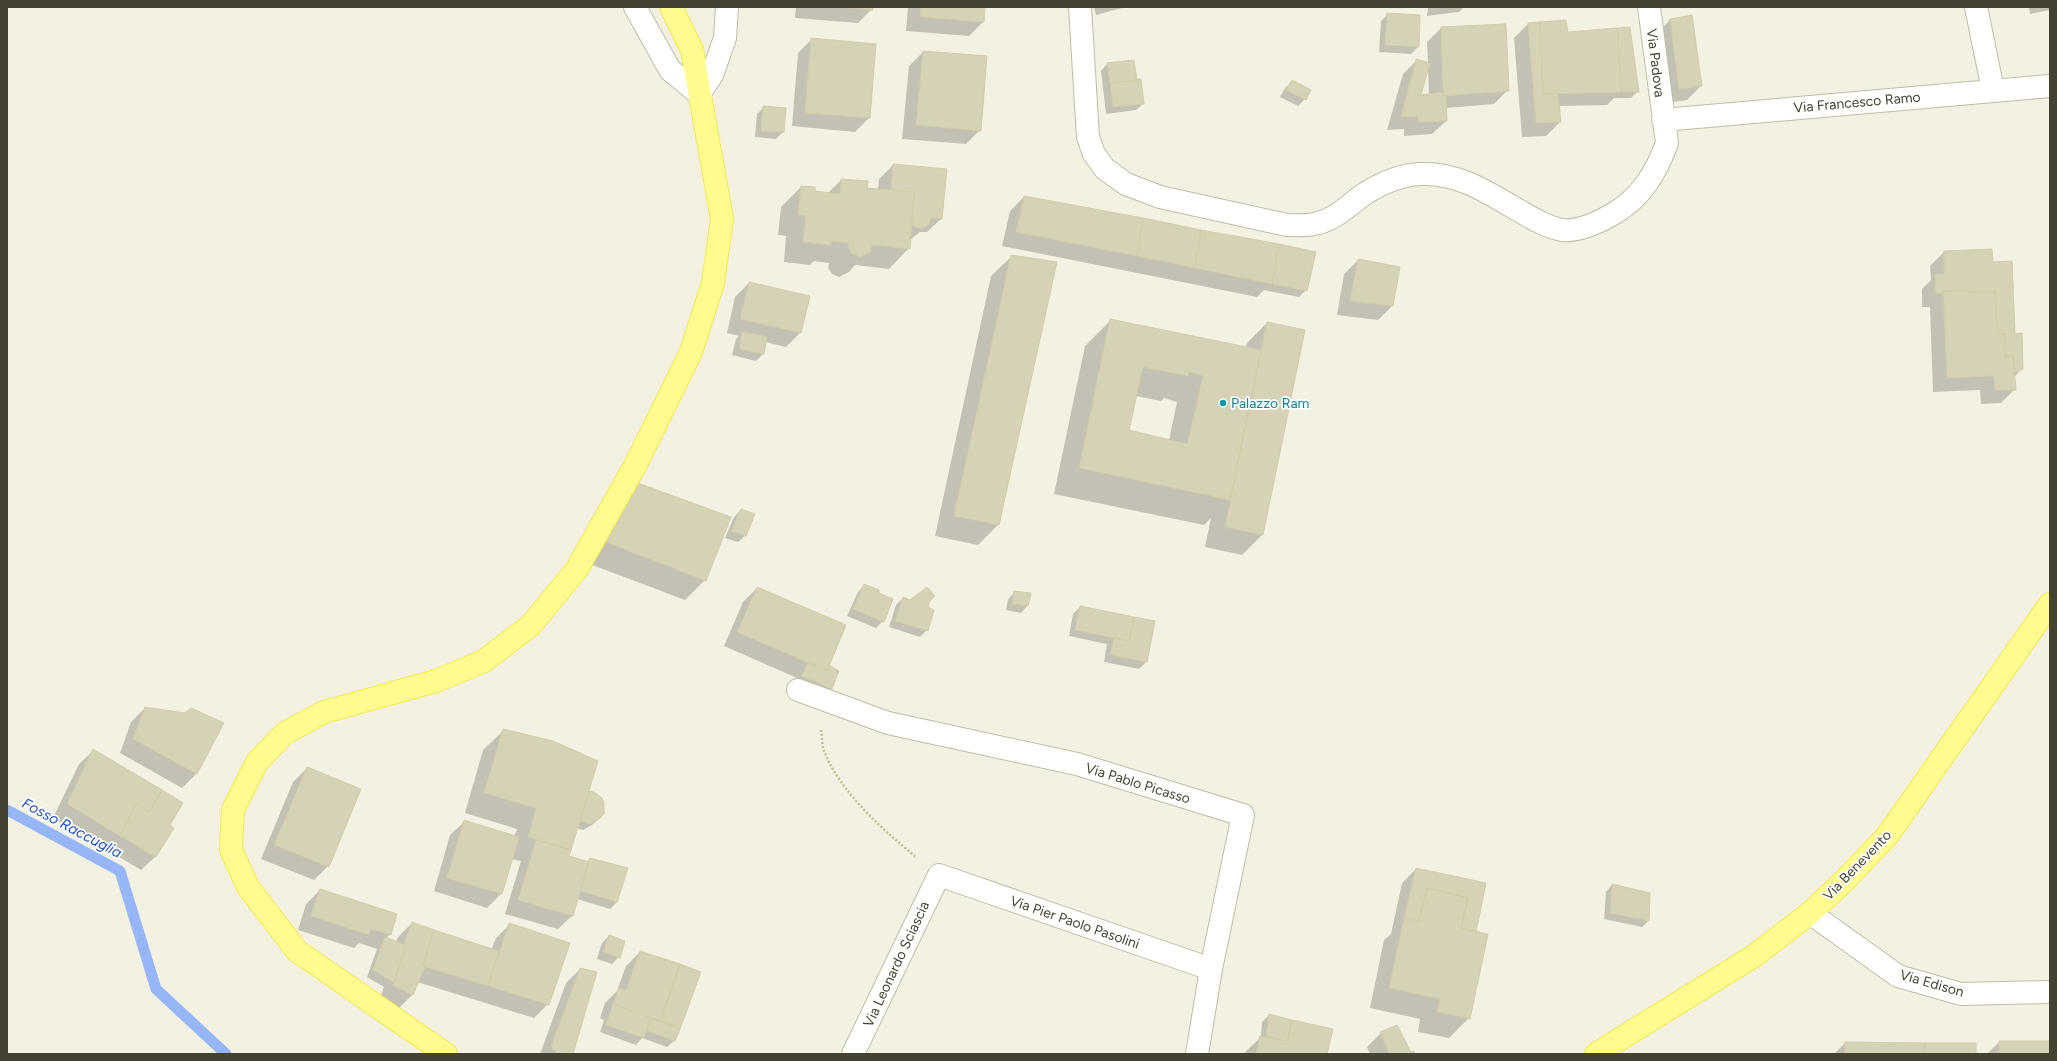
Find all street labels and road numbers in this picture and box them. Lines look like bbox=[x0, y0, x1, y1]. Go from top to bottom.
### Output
street label: Via Padova bbox=[1643, 28, 1668, 98]
street label: Via Francesco Ramo bbox=[1793, 88, 1921, 117]
street label: Via Pablo Picasso bbox=[1083, 759, 1192, 808]
street label: Via Benevento bbox=[1820, 827, 1895, 904]
street label: Via Pier Paolo Pasolini bbox=[1008, 892, 1142, 953]
street label: Via Leonardo Sciascia bbox=[860, 898, 933, 1030]
street label: Via Edison bbox=[1898, 966, 1966, 1001]

